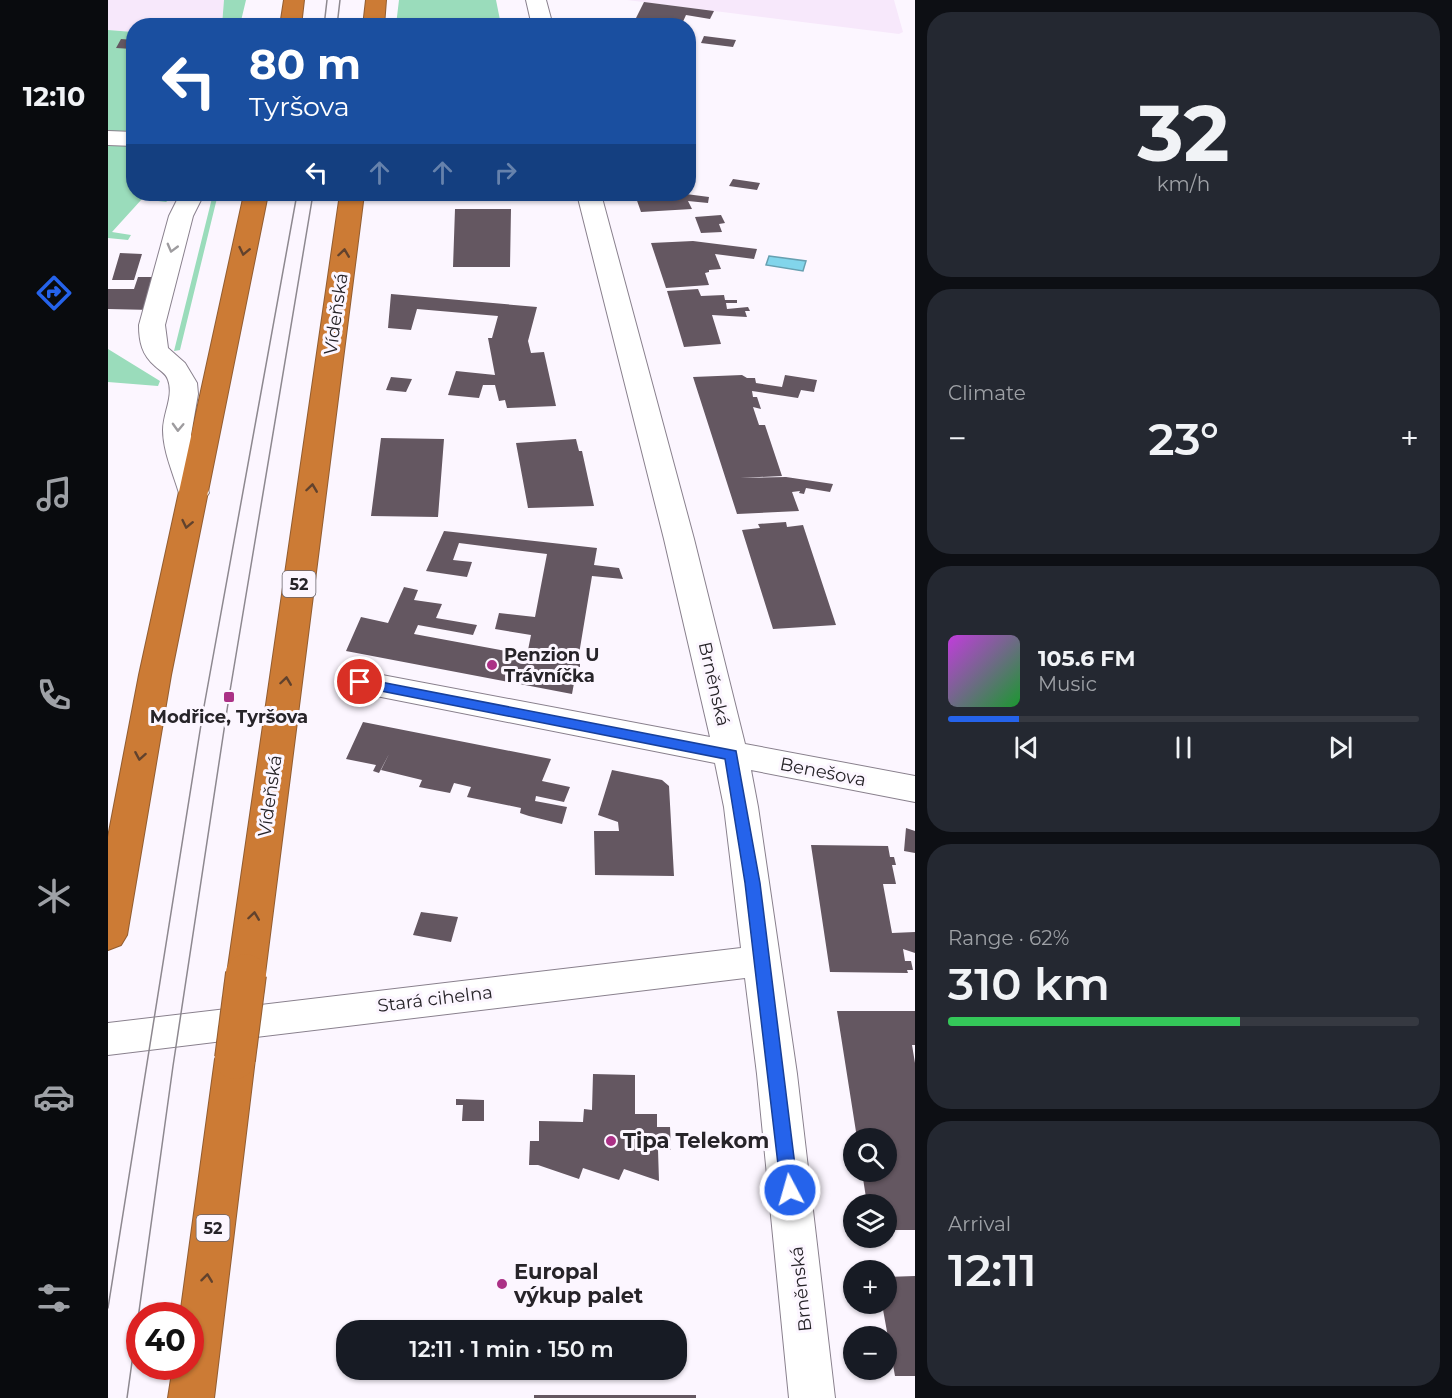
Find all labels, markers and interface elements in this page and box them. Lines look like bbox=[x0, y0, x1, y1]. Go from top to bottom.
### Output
text: 80 m bbox=[249, 38, 361, 90]
icon: left bbox=[150, 42, 228, 120]
text: 12:10 bbox=[23, 80, 85, 113]
text: 32 bbox=[1138, 85, 1229, 181]
text: Tyršova bbox=[249, 90, 350, 123]
icon: left bbox=[300, 156, 333, 189]
icon: ahead bbox=[363, 156, 396, 189]
icon: ahead bbox=[426, 156, 459, 189]
icon: right bbox=[489, 156, 522, 189]
text: km/h bbox=[1157, 172, 1210, 196]
one-way arrow bbox=[167, 242, 179, 253]
one-way arrow bbox=[238, 245, 251, 255]
one-way arrow bbox=[337, 249, 350, 258]
icon: directions bbox=[33, 272, 75, 314]
street label: Vídeňská bbox=[319, 272, 353, 356]
text: Climate bbox=[948, 381, 1026, 405]
text: 23° bbox=[1148, 411, 1219, 466]
text: − bbox=[948, 418, 967, 458]
text: + bbox=[1400, 418, 1419, 458]
one-way arrow bbox=[172, 423, 185, 432]
icon: music bbox=[33, 473, 75, 515]
one-way arrow bbox=[306, 483, 318, 493]
one-way arrow bbox=[181, 519, 194, 529]
road number: 52 bbox=[282, 571, 315, 597]
street label: Brněnská bbox=[694, 640, 734, 728]
place label: Penzion U Trávníčka bbox=[504, 644, 599, 687]
text: 105.6 FM bbox=[1038, 645, 1135, 672]
pin bbox=[334, 656, 385, 707]
marker: Penzion U Trávníčka bbox=[485, 658, 499, 672]
icon: arrive bbox=[343, 665, 376, 698]
text: Music bbox=[1038, 672, 1097, 696]
icon: phone bbox=[33, 674, 75, 716]
one-way arrow bbox=[279, 677, 291, 686]
marker: Modřice, Tyršova bbox=[222, 690, 236, 704]
place label: Modřice, Tyršova bbox=[150, 706, 308, 728]
icon: previous bbox=[1010, 731, 1043, 764]
icon: pause bbox=[1167, 731, 1200, 764]
icon: next bbox=[1324, 731, 1357, 764]
one-way arrow bbox=[134, 751, 147, 761]
street label: Benešova bbox=[778, 753, 868, 791]
street label: Vídeňská bbox=[253, 754, 287, 838]
icon: climate bbox=[33, 875, 75, 917]
one-way arrow bbox=[247, 911, 260, 921]
text: Range · 62% bbox=[948, 926, 1069, 950]
text: 310 km bbox=[948, 956, 1110, 1011]
street label: Stará cihelna bbox=[376, 981, 494, 1017]
icon: car bbox=[33, 1076, 75, 1118]
place label: Tipa Telekom bbox=[623, 1128, 769, 1153]
map controls bbox=[843, 1128, 897, 1380]
button: search bbox=[843, 1128, 897, 1182]
marker: Tipa Telekom bbox=[604, 1134, 618, 1148]
position arrow bbox=[758, 1158, 822, 1222]
button: layers bbox=[843, 1194, 897, 1248]
text: Arrival bbox=[948, 1212, 1011, 1236]
road number: 52 bbox=[196, 1215, 230, 1241]
text: 12:11 bbox=[948, 1242, 1037, 1297]
street label: Brněnská bbox=[786, 1245, 816, 1333]
place label: Europal výkup palet bbox=[513, 1259, 643, 1308]
button: + bbox=[843, 1260, 897, 1314]
one-way arrow bbox=[200, 1273, 212, 1282]
icon: filters bbox=[33, 1277, 75, 1319]
marker: Europal výkup palet bbox=[495, 1277, 509, 1291]
speed limit sign: 40 bbox=[126, 1302, 204, 1380]
button: − bbox=[843, 1326, 897, 1380]
text: 12:11 · 1 min · 150 m bbox=[409, 1336, 614, 1363]

